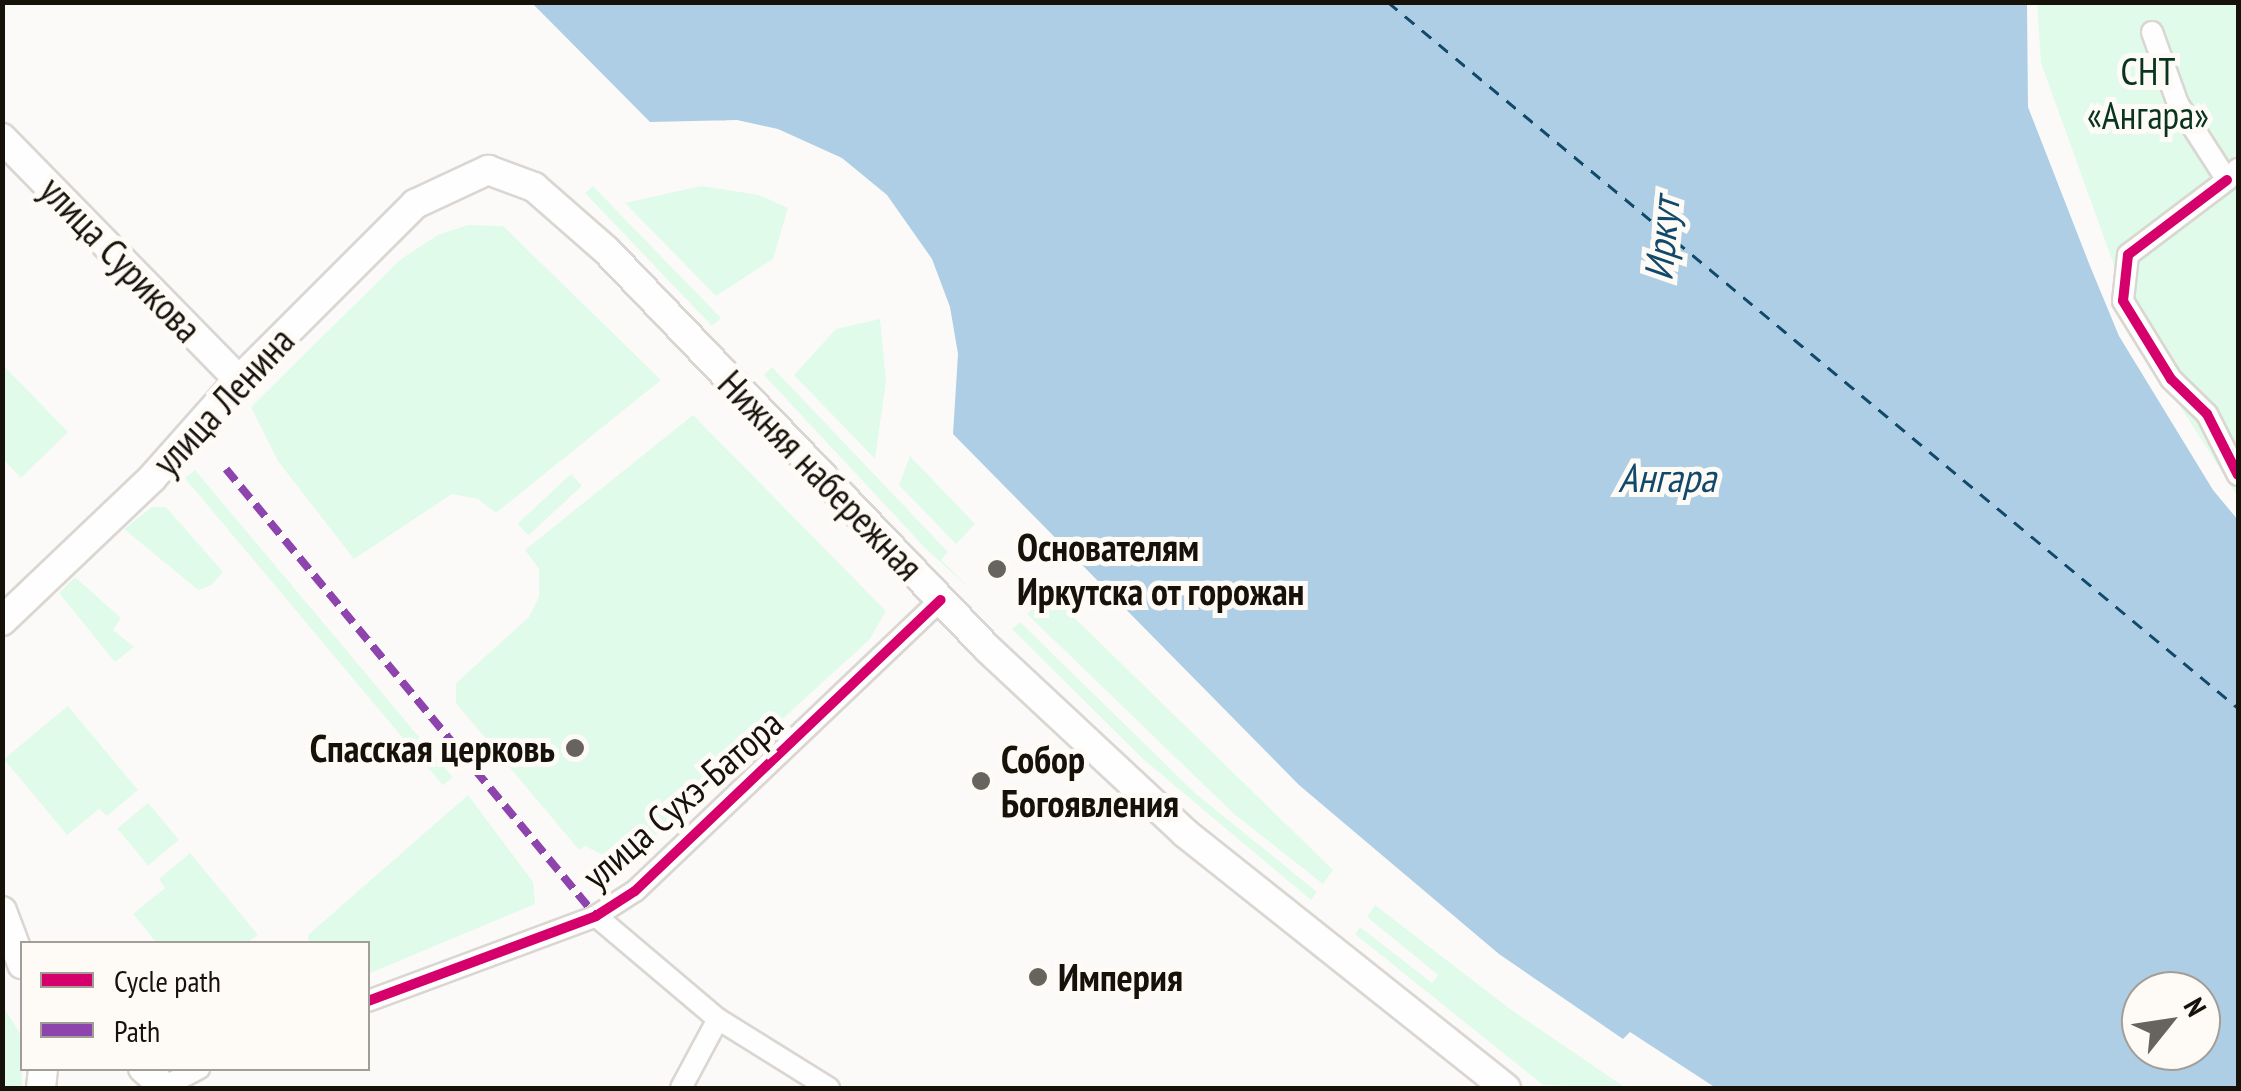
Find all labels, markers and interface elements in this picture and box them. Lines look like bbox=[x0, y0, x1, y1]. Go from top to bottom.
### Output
park label: СНТ «Ангара» bbox=[2087, 48, 2209, 137]
street label: улица Сурикова bbox=[31, 167, 211, 351]
water label: Иркут bbox=[1633, 196, 1689, 282]
street label: улица Ленина bbox=[143, 318, 303, 484]
street label: Нижняя набережная bbox=[709, 361, 933, 589]
water label: Ангара bbox=[1618, 453, 1716, 501]
place label: Основателям Иркутска от горожан bbox=[1017, 524, 1306, 614]
marker: Основателям Иркутска от горожан bbox=[986, 558, 1008, 580]
street label: улица Сухэ-Батора bbox=[573, 700, 791, 898]
place label: Спасская церковь bbox=[310, 725, 555, 771]
place label: Собор Богоявления bbox=[1001, 736, 1179, 826]
marker: Спасская церковь bbox=[564, 737, 586, 759]
marker: Собор Богоявления bbox=[970, 770, 992, 792]
legend bbox=[20, 941, 370, 1071]
place label: Империя bbox=[1058, 954, 1183, 1000]
text: Cycle path bbox=[114, 961, 221, 1000]
marker: Империя bbox=[1027, 966, 1049, 988]
north arrow bbox=[2121, 971, 2221, 1071]
text: N bbox=[2176, 991, 2215, 1023]
text: Path bbox=[114, 1011, 160, 1050]

